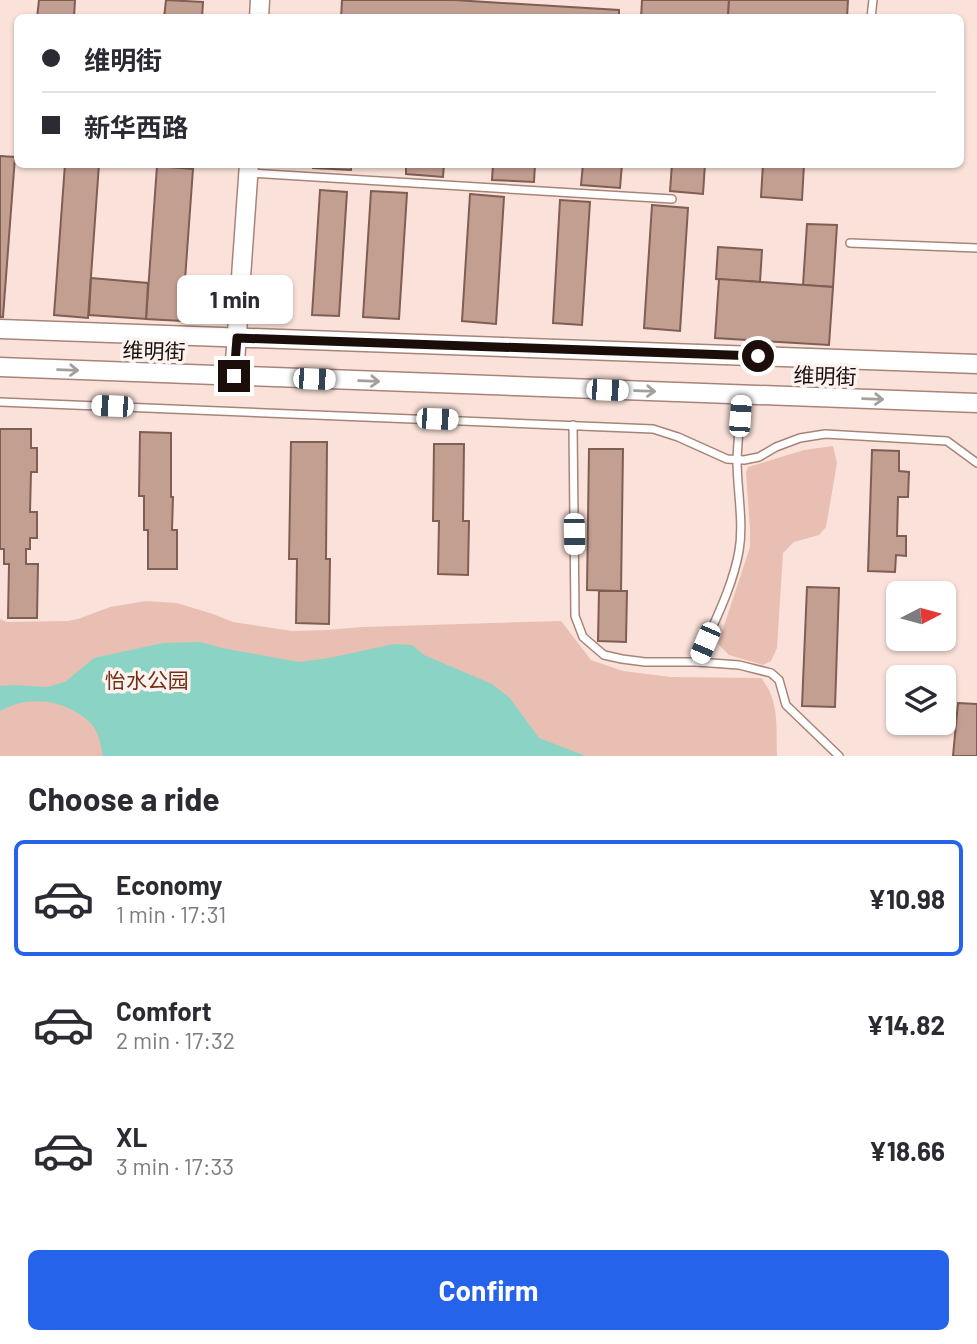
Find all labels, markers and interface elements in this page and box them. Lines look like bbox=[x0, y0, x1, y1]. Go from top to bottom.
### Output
text: 维明街 bbox=[84, 44, 162, 75]
text: 新华西路 bbox=[84, 111, 188, 142]
callout: 1 min bbox=[176, 274, 292, 324]
text: 1 min bbox=[210, 285, 260, 313]
street label: 维明街 bbox=[122, 336, 186, 364]
route start bbox=[742, 340, 774, 372]
route end bbox=[218, 360, 250, 392]
street label: 维明街 bbox=[793, 361, 857, 389]
one-way arrow bbox=[56, 363, 79, 376]
car bbox=[293, 368, 336, 390]
one-way arrow bbox=[357, 374, 380, 387]
car bbox=[586, 379, 629, 401]
one-way arrow bbox=[634, 385, 657, 398]
one-way arrow bbox=[861, 393, 884, 406]
car bbox=[729, 394, 752, 438]
car bbox=[91, 395, 134, 417]
car bbox=[416, 408, 459, 430]
car bbox=[564, 513, 585, 555]
north arrow bbox=[886, 581, 956, 651]
map controls bbox=[886, 581, 956, 735]
car bbox=[688, 620, 723, 666]
button: layers bbox=[886, 665, 956, 735]
park label: 怡水公园 bbox=[105, 667, 189, 692]
text: Choose a ride bbox=[28, 779, 220, 817]
icon: car bbox=[32, 867, 95, 930]
text: Economy bbox=[116, 869, 222, 900]
text: ¥10.98 bbox=[868, 883, 945, 914]
text: 1 min · 17:31 bbox=[116, 900, 226, 928]
icon: car bbox=[32, 993, 95, 1056]
text: Comfort bbox=[116, 995, 212, 1026]
text: ¥14.82 bbox=[867, 1009, 945, 1040]
text: 2 min · 17:32 bbox=[116, 1026, 235, 1054]
icon: car bbox=[32, 1119, 95, 1182]
text: XL bbox=[116, 1121, 147, 1152]
text: ¥18.66 bbox=[869, 1135, 945, 1166]
text: 3 min · 17:33 bbox=[116, 1152, 234, 1180]
button: Confirm bbox=[28, 1250, 949, 1330]

